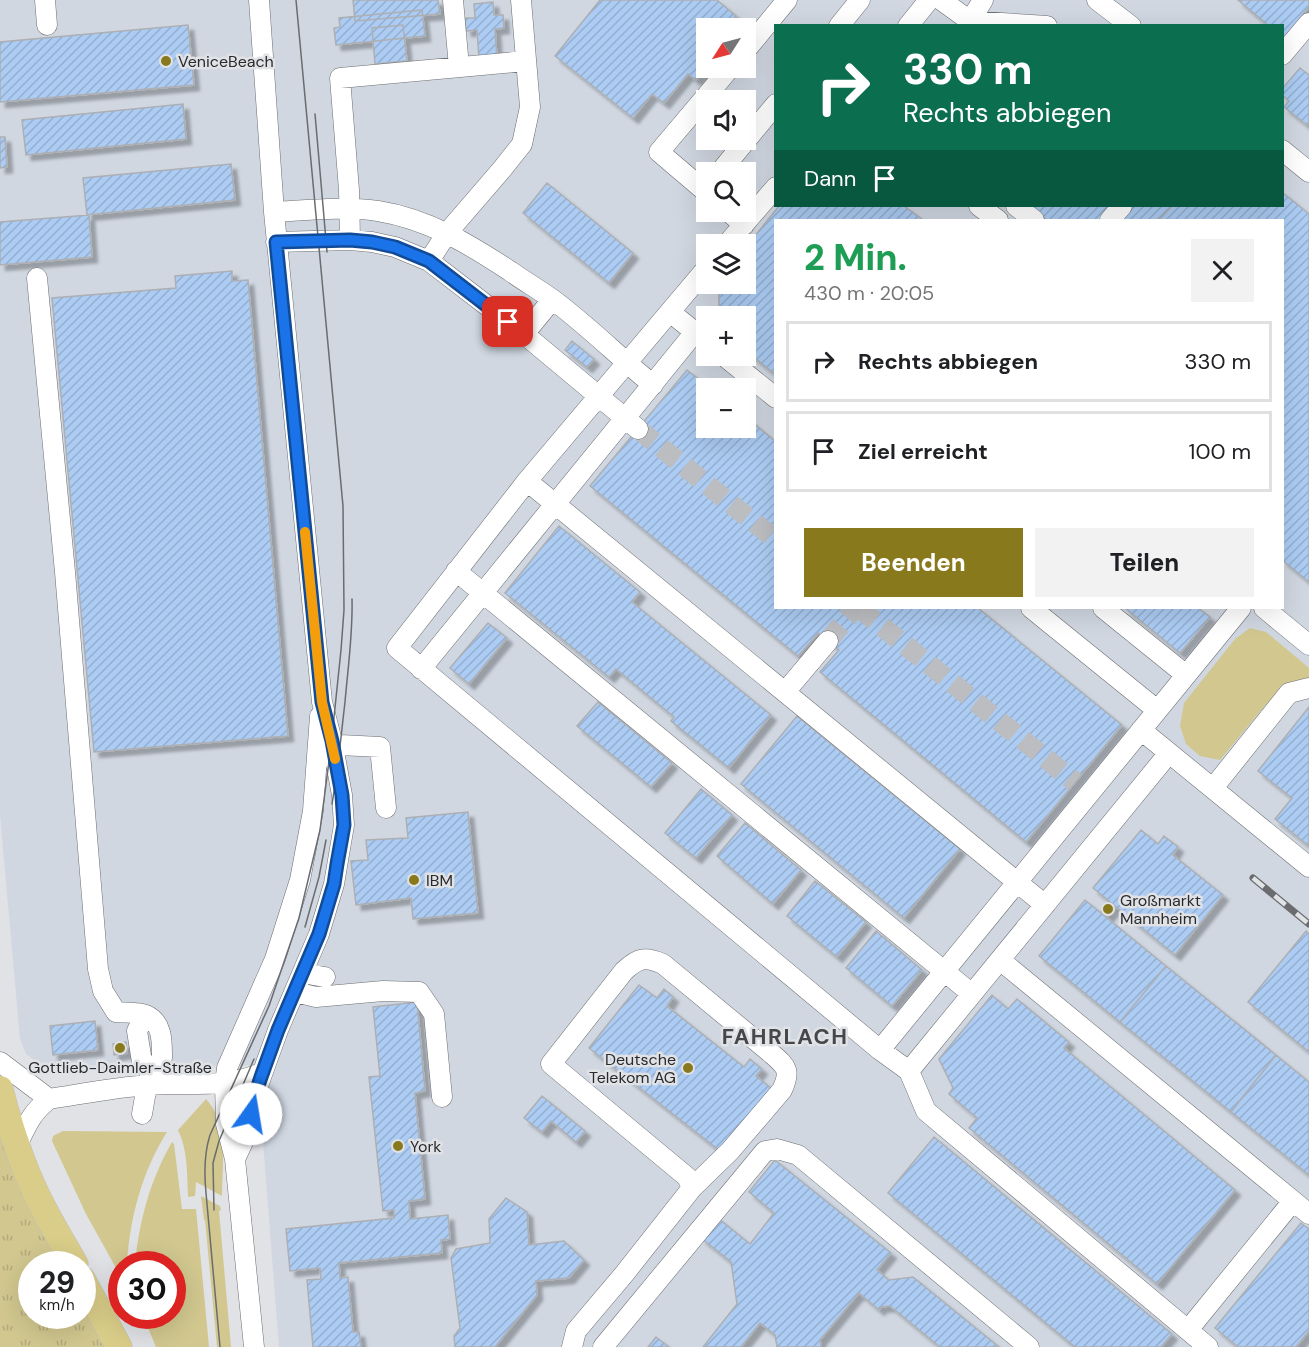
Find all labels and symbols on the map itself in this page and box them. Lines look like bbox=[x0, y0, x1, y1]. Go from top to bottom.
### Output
north arrow bbox=[696, 18, 756, 78]
place label: VeniceBeach bbox=[178, 51, 274, 72]
marker: VeniceBeach bbox=[159, 54, 173, 68]
pin bbox=[482, 296, 533, 347]
place label: IBM bbox=[426, 870, 453, 891]
marker: IBM bbox=[407, 873, 421, 887]
place label: Großmarkt Mannheim bbox=[1120, 890, 1201, 929]
marker: Großmarkt Mannheim bbox=[1101, 902, 1115, 916]
district label: FAHRLACH bbox=[722, 1022, 848, 1051]
marker: Gottlieb-Daimler-Straße bbox=[113, 1041, 127, 1055]
place label: Deutsche Telekom AG bbox=[589, 1049, 676, 1088]
place label: Gottlieb-Daimler-Straße bbox=[28, 1057, 212, 1078]
marker: Deutsche Telekom AG bbox=[681, 1061, 695, 1075]
position arrow bbox=[219, 1082, 283, 1146]
place label: York bbox=[410, 1136, 441, 1157]
marker: York bbox=[391, 1139, 405, 1153]
speed limit sign: 30 bbox=[108, 1251, 186, 1329]

